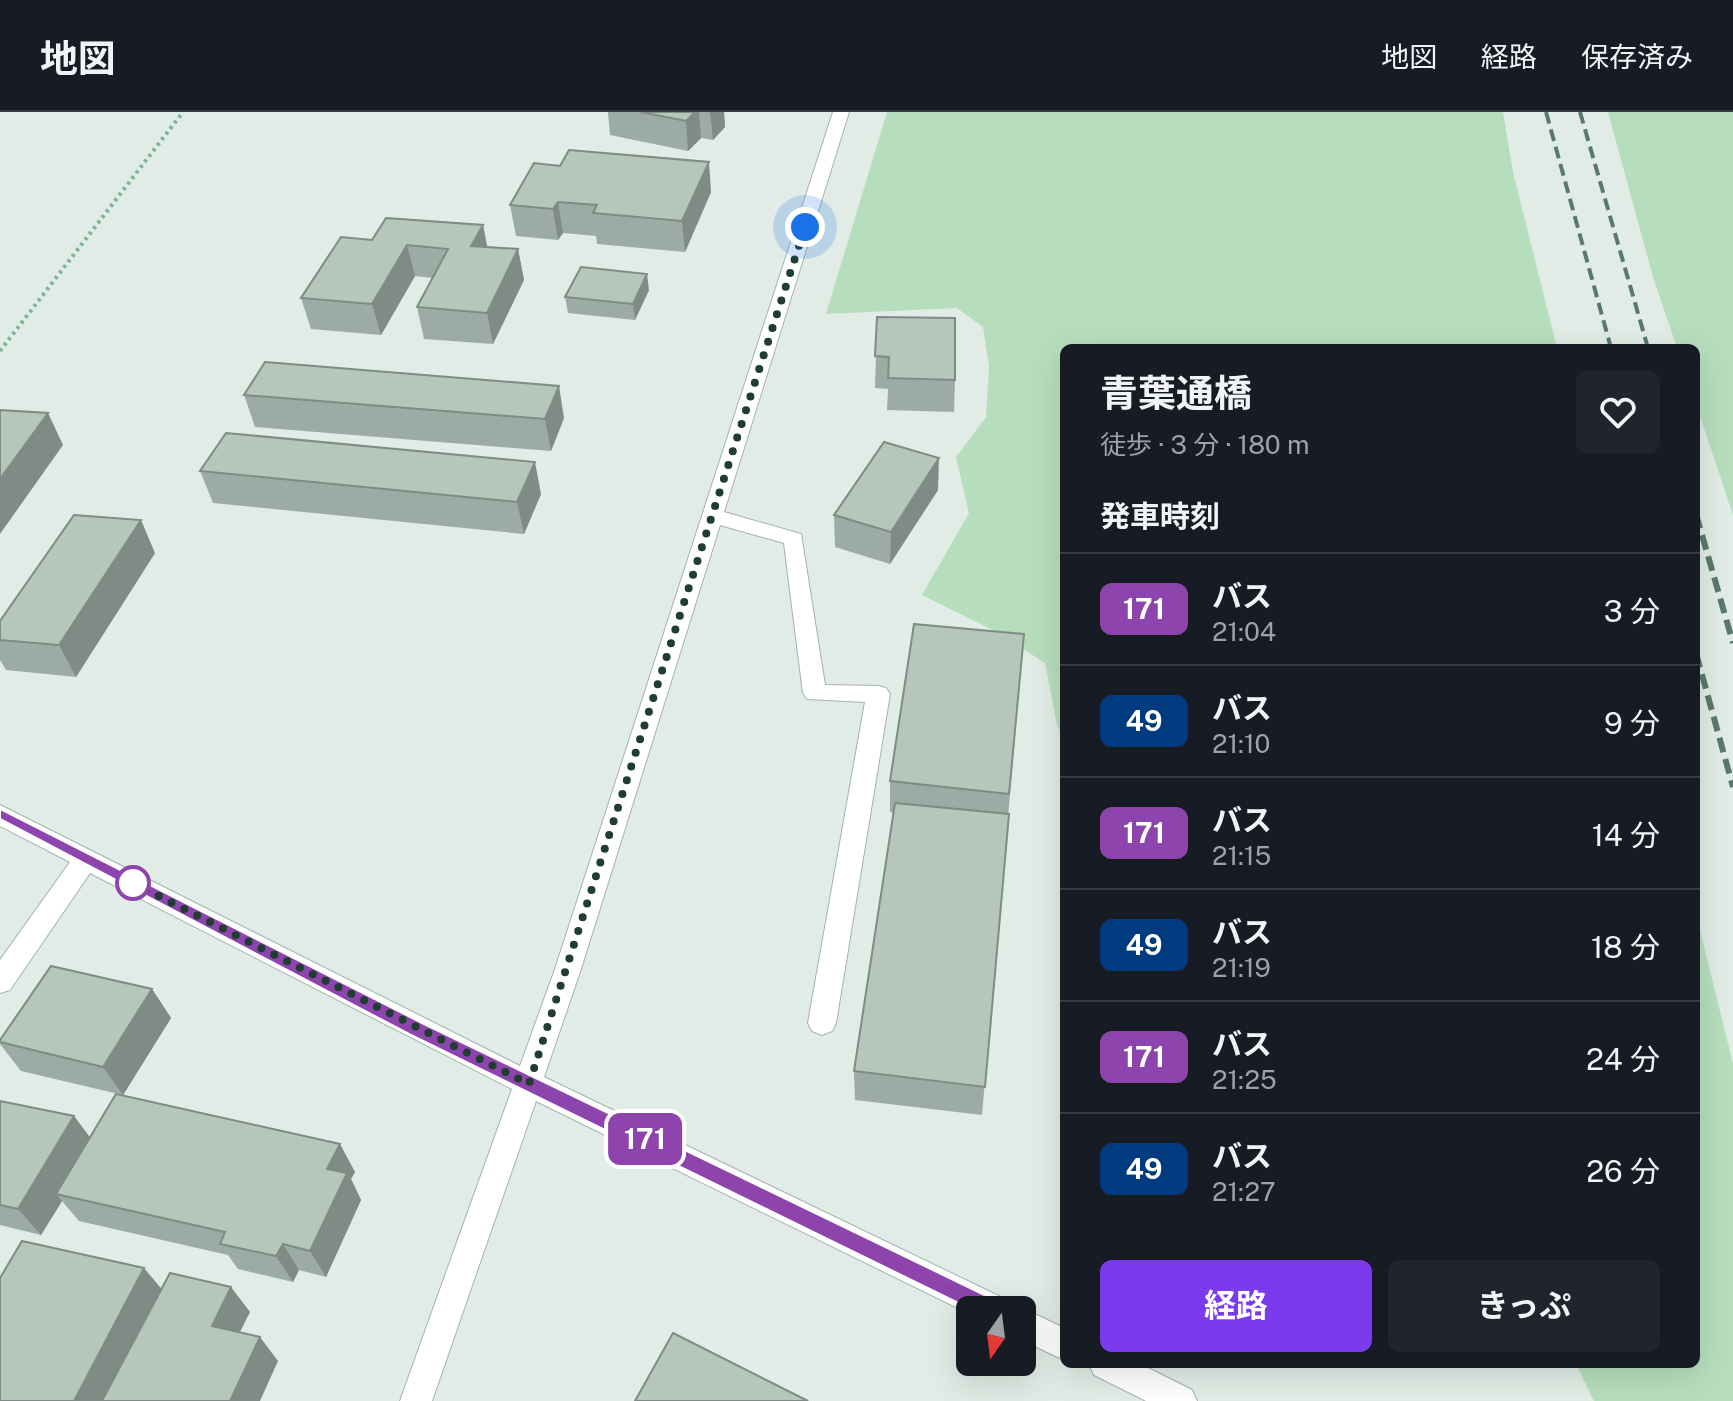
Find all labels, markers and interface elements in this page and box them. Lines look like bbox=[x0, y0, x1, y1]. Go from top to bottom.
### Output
text: 地図 bbox=[40, 36, 116, 81]
text: 地図 bbox=[1381, 40, 1437, 73]
text: 経路 bbox=[1481, 40, 1537, 73]
text: 保存済み bbox=[1581, 40, 1693, 73]
your location bbox=[785, 207, 825, 247]
button: heart bbox=[1576, 370, 1660, 454]
text: 青葉通橋 bbox=[1100, 371, 1252, 416]
text: 徒歩 · 3 分 · 180 m bbox=[1100, 429, 1310, 460]
text: 発車時刻 bbox=[1100, 498, 1220, 534]
text: バス bbox=[1212, 578, 1272, 614]
text: 171 bbox=[1123, 592, 1165, 625]
text: 3 分 bbox=[1604, 593, 1660, 629]
text: 21:04 bbox=[1212, 616, 1276, 647]
text: バス bbox=[1212, 690, 1272, 726]
text: 49 bbox=[1126, 704, 1162, 737]
text: 9 分 bbox=[1604, 705, 1660, 741]
text: 21:10 bbox=[1212, 728, 1270, 759]
text: バス bbox=[1212, 802, 1272, 838]
text: 171 bbox=[1123, 816, 1165, 849]
text: 14 分 bbox=[1592, 817, 1660, 853]
text: 21:15 bbox=[1212, 840, 1271, 871]
unlabelled marker bbox=[116, 866, 150, 900]
text: バス bbox=[1212, 914, 1272, 950]
text: 49 bbox=[1126, 928, 1162, 961]
text: 18 分 bbox=[1591, 929, 1660, 965]
text: 21:19 bbox=[1212, 952, 1271, 983]
text: バス bbox=[1212, 1026, 1272, 1062]
text: 171 bbox=[1123, 1040, 1165, 1073]
text: 24 分 bbox=[1586, 1041, 1660, 1077]
text: 21:25 bbox=[1212, 1064, 1277, 1095]
line badge: 171 bbox=[599, 1113, 691, 1165]
text: 171 bbox=[624, 1122, 666, 1155]
text: バス bbox=[1212, 1138, 1272, 1174]
text: 49 bbox=[1126, 1152, 1162, 1185]
text: 26 分 bbox=[1586, 1153, 1660, 1189]
text: 21:27 bbox=[1212, 1176, 1276, 1207]
button: 経路 bbox=[1100, 1260, 1372, 1352]
button: きっぷ bbox=[1388, 1260, 1660, 1352]
north arrow bbox=[956, 1296, 1036, 1376]
map controls bbox=[956, 1296, 1036, 1376]

